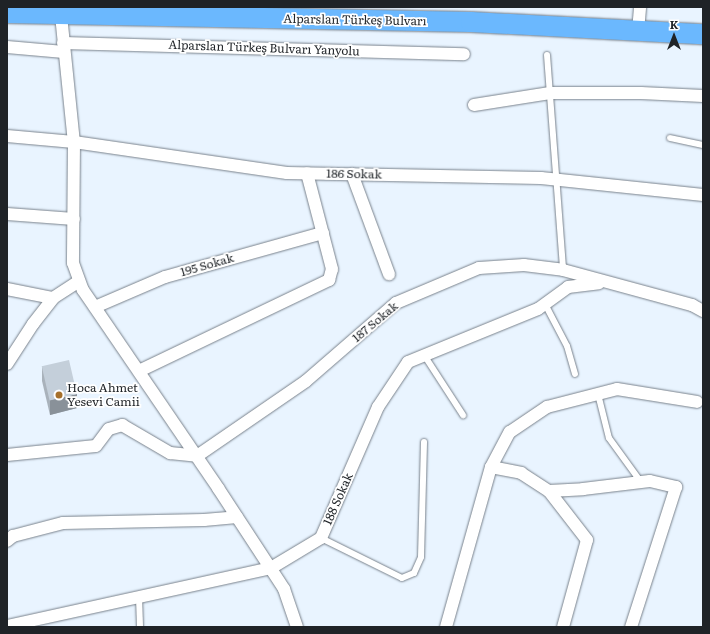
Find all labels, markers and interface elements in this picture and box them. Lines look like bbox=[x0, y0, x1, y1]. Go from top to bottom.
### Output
street label: Alparslan Türkeş Bulvarı bbox=[283, 12, 427, 28]
north arrow bbox=[654, 16, 694, 56]
text: K bbox=[670, 16, 678, 32]
street label: Alparslan Türkeş Bulvarı Yanyolu bbox=[168, 37, 360, 59]
street label: 186 Sokak bbox=[326, 166, 382, 182]
street label: 195 Sokak bbox=[179, 251, 235, 279]
street label: 187 Sokak bbox=[349, 299, 401, 345]
place label: Hoca Ahmet Yesevi Camii bbox=[67, 381, 140, 409]
marker: Hoca Ahmet Yesevi Camii bbox=[54, 390, 64, 400]
street label: 188 Sokak bbox=[320, 471, 356, 527]

